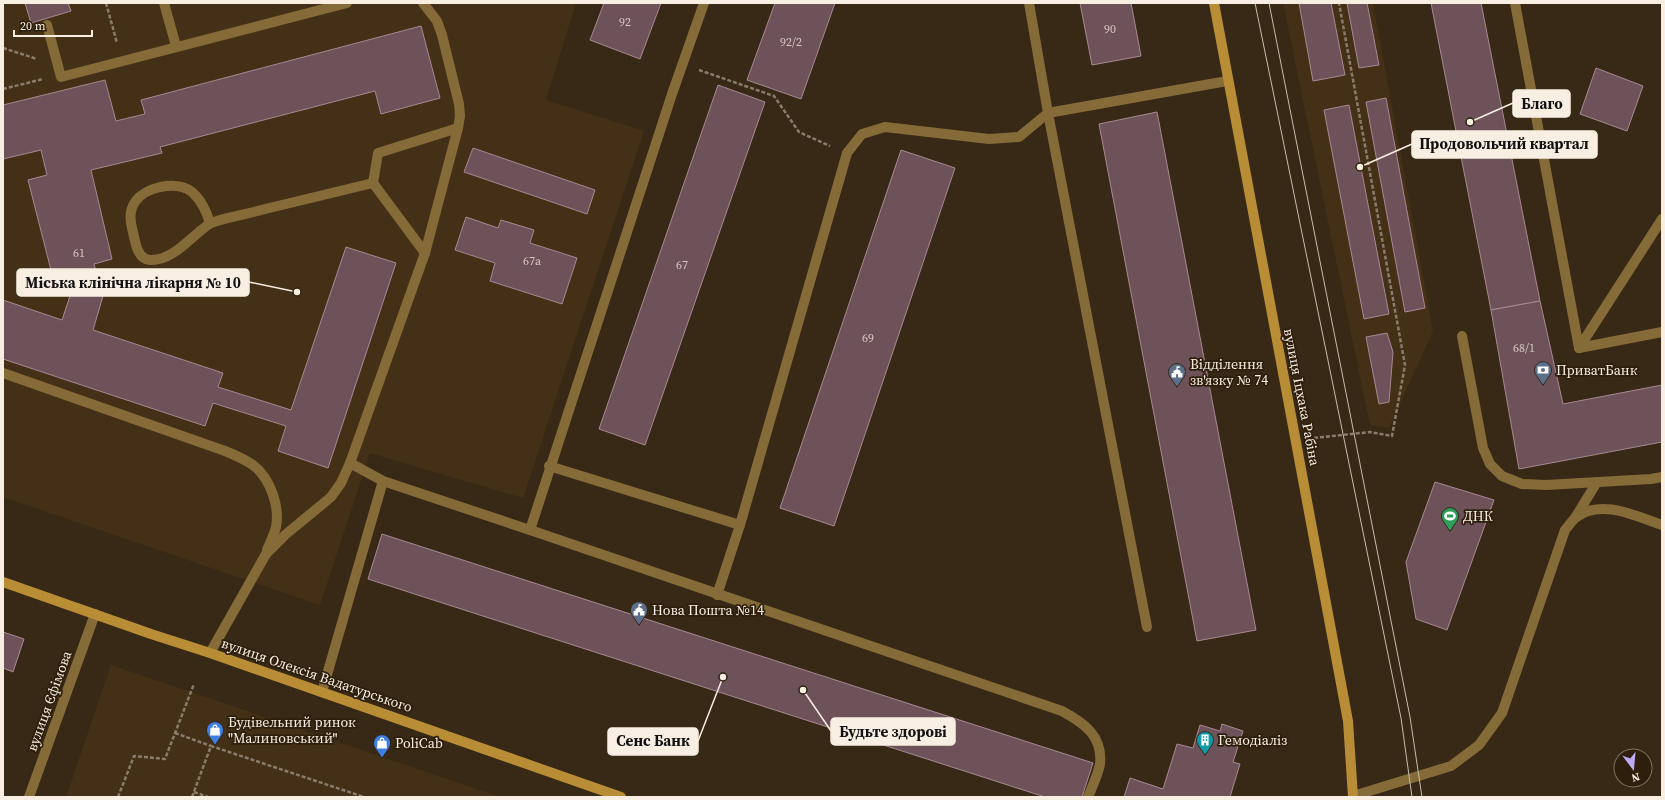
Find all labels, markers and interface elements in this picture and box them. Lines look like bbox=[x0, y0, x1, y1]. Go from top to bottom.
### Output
scale bar bbox=[14, 12, 92, 38]
house number: 92 bbox=[619, 14, 631, 30]
text: 20 m bbox=[20, 18, 46, 34]
house number: 90 bbox=[1104, 21, 1116, 37]
house number: 92/2 bbox=[780, 34, 802, 50]
callout: Благо bbox=[1513, 90, 1570, 117]
text: Благо bbox=[1521, 93, 1563, 114]
callout: Продовольчий квартал bbox=[1412, 131, 1597, 158]
text: Продовольчий квартал bbox=[1419, 133, 1589, 154]
house number: 61 bbox=[73, 245, 85, 261]
house number: 67а bbox=[523, 253, 542, 269]
house number: 67 bbox=[676, 257, 688, 273]
callout: Міська клінічна лікарня № 10 bbox=[17, 269, 249, 296]
text: Міська клінічна лікарня № 10 bbox=[25, 272, 241, 293]
street label: вулиця Іцхака Рабіна bbox=[1279, 327, 1325, 468]
house number: 69 bbox=[862, 330, 874, 346]
house number: 68/1 bbox=[1513, 340, 1535, 356]
place label: Відділення зв'язку № 74 bbox=[1190, 354, 1268, 390]
bank icon: ПриватБанк bbox=[1533, 360, 1553, 385]
place label: ПриватБанк bbox=[1556, 360, 1638, 380]
public building icon: Відділення зв'язку № 74 bbox=[1167, 362, 1187, 387]
sports icon: ДНК bbox=[1440, 506, 1460, 531]
place label: ДНК bbox=[1463, 506, 1494, 526]
public building icon: Нова Пошта №14 bbox=[629, 600, 649, 625]
place label: Нова Пошта №14 bbox=[652, 600, 764, 620]
street label: вулиця Олексія Вадатурського bbox=[219, 633, 415, 717]
street label: вулиця Єфімова bbox=[22, 647, 77, 754]
place label: Будівельний ринок "Малиновський" bbox=[228, 712, 356, 748]
callout: Будьте здорові bbox=[831, 718, 955, 745]
shop icon: Будівельний ринок "Малиновський" bbox=[205, 720, 225, 745]
text: Будьте здорові bbox=[839, 721, 947, 742]
callout: Сенс Банк bbox=[608, 728, 698, 755]
text: Сенс Банк bbox=[616, 730, 690, 751]
building icon: Гемодіаліз bbox=[1195, 730, 1215, 755]
place label: Гемодіаліз bbox=[1218, 730, 1287, 750]
shop icon: PoliCab bbox=[372, 733, 392, 758]
place label: PoliCab bbox=[395, 733, 443, 753]
north arrow bbox=[1613, 748, 1653, 788]
text: N bbox=[1630, 769, 1642, 785]

